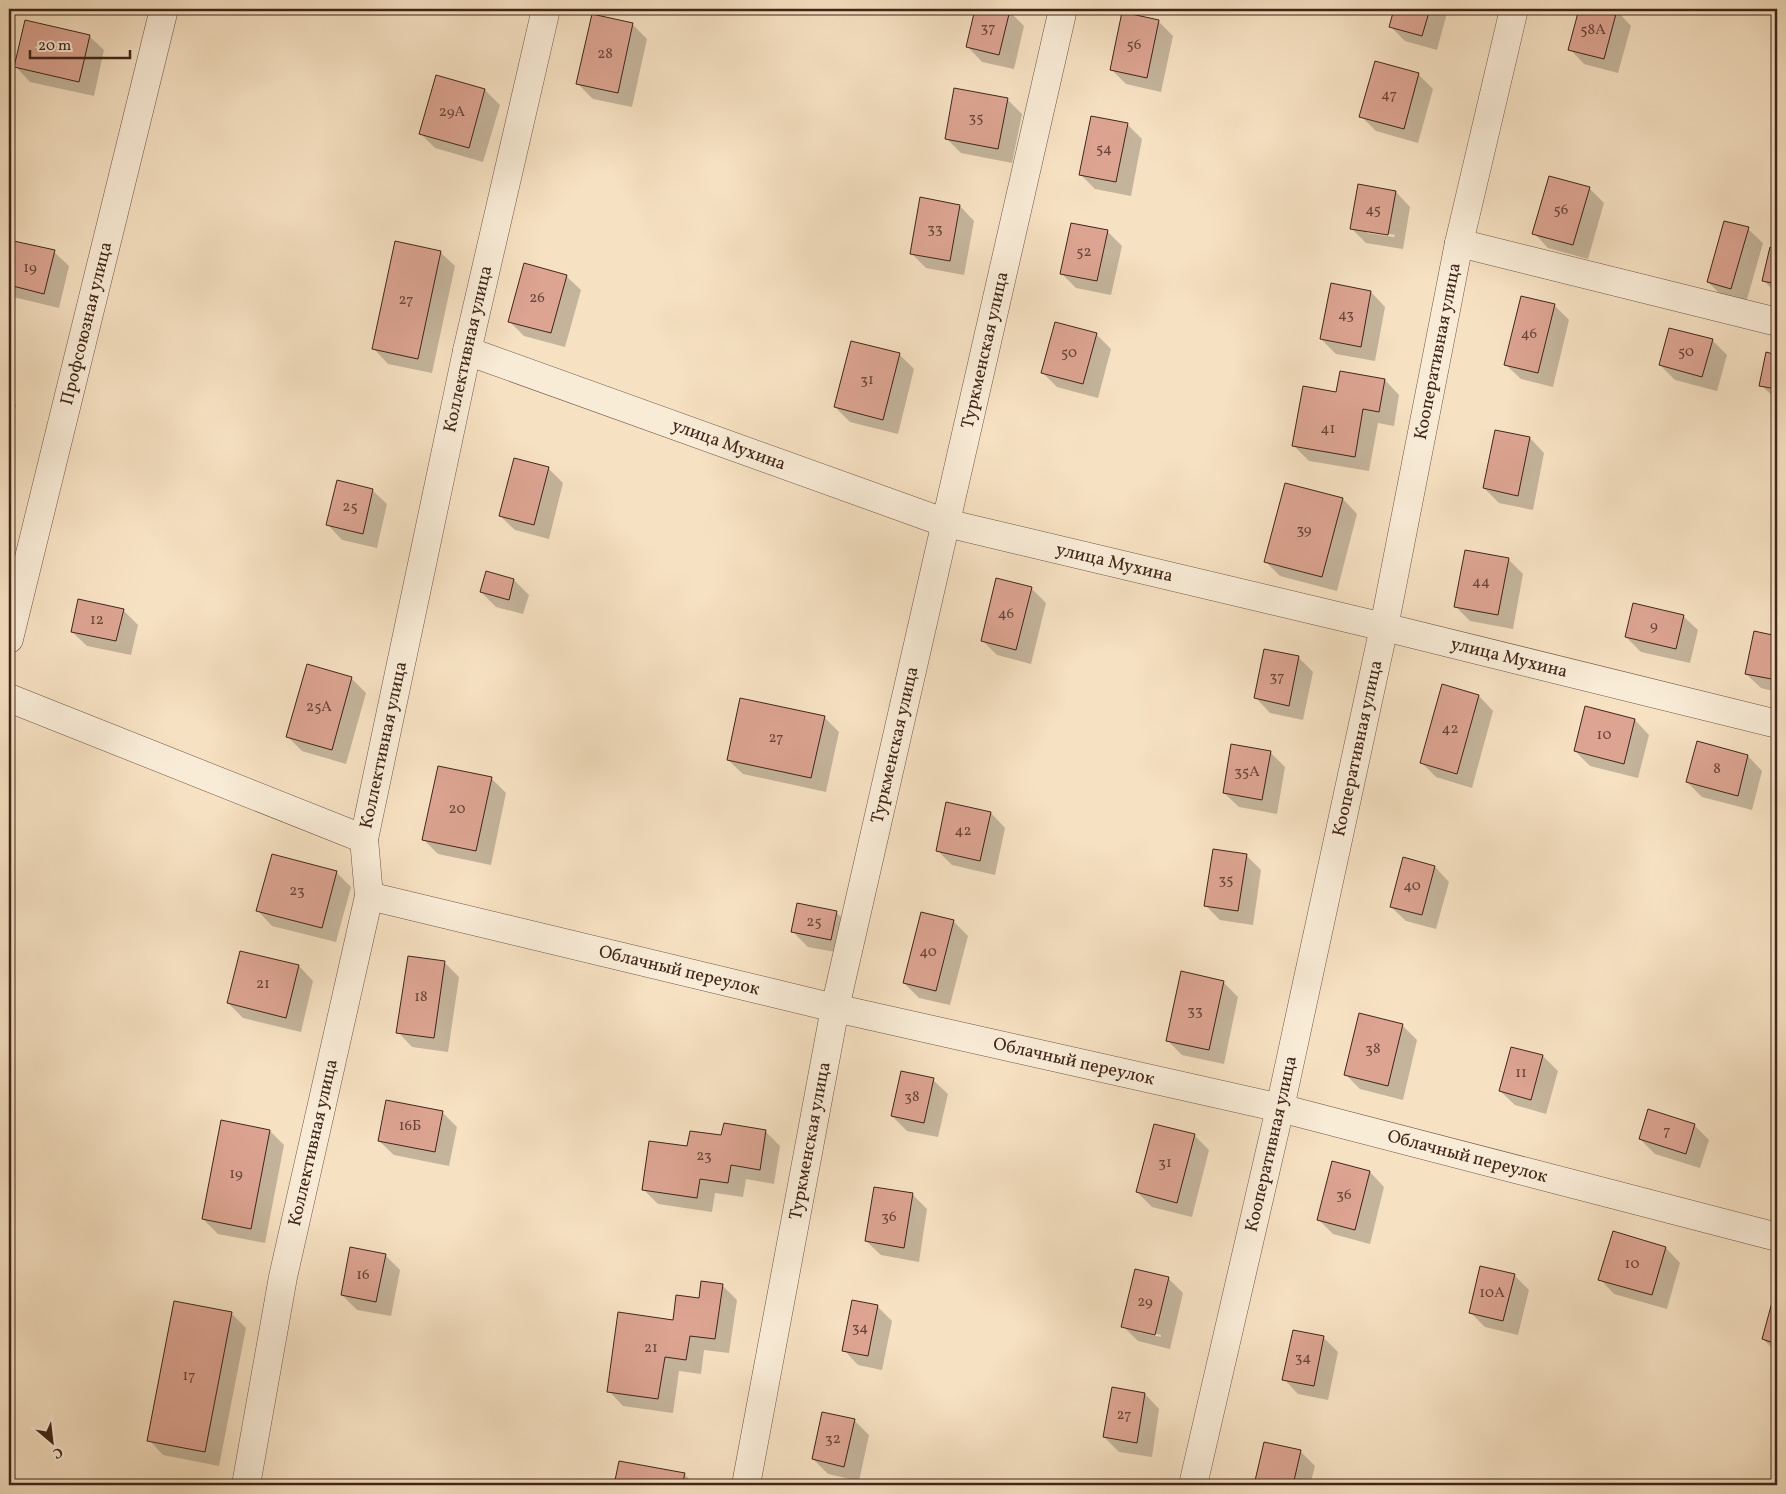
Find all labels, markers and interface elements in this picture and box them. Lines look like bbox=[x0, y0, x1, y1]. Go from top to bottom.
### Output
house number: 37 bbox=[981, 18, 995, 39]
house number: 58А bbox=[1580, 20, 1606, 41]
scale bar bbox=[30, 28, 130, 60]
house number: 56 bbox=[1127, 35, 1141, 56]
text: 20 m bbox=[38, 36, 71, 57]
house number: 28 bbox=[597, 44, 613, 65]
house number: 47 bbox=[1381, 85, 1397, 106]
house number: 29А bbox=[439, 102, 466, 123]
house number: 35 bbox=[969, 108, 983, 129]
house number: 54 bbox=[1096, 139, 1112, 160]
house number: 45 bbox=[1365, 200, 1381, 221]
house number: 56 bbox=[1554, 200, 1568, 221]
house number: 33 bbox=[927, 219, 943, 240]
street label: Профсоюзная улица bbox=[55, 239, 119, 408]
house number: 52 bbox=[1076, 242, 1092, 263]
house number: 19 bbox=[23, 258, 37, 279]
street label: Кооперативная улица bbox=[1408, 261, 1467, 442]
street label: Коллективная улица bbox=[438, 263, 499, 435]
street label: Туркменская улица bbox=[955, 269, 1015, 431]
house number: 26 bbox=[529, 288, 545, 309]
house number: 27 bbox=[399, 290, 413, 311]
house number: 43 bbox=[1338, 305, 1354, 326]
house number: 46 bbox=[1521, 324, 1537, 345]
house number: 50 bbox=[1678, 342, 1694, 363]
house number: 50 bbox=[1061, 343, 1077, 364]
house number: 31 bbox=[860, 370, 874, 391]
street label: улица Мухина bbox=[668, 413, 789, 477]
house number: 41 bbox=[1321, 419, 1335, 440]
house number: 25 bbox=[342, 497, 358, 518]
house number: 39 bbox=[1296, 520, 1312, 541]
street label: улица Мухина bbox=[1053, 537, 1176, 589]
house number: 44 bbox=[1472, 572, 1490, 593]
house number: 46 bbox=[998, 604, 1014, 625]
house number: 12 bbox=[90, 610, 104, 631]
house number: 9 bbox=[1650, 616, 1658, 637]
street label: улица Мухина bbox=[1448, 631, 1570, 684]
street label: Кооперативная улица bbox=[1327, 658, 1389, 839]
street label: Коллективная улица bbox=[354, 659, 414, 831]
street label: Туркменская улица bbox=[865, 664, 925, 826]
house number: 37 bbox=[1270, 667, 1284, 688]
house number: 25А bbox=[306, 697, 332, 718]
house number: 42 bbox=[1441, 719, 1459, 740]
house number: 10 bbox=[1597, 725, 1611, 746]
house number: 27 bbox=[769, 728, 783, 749]
house number: 8 bbox=[1713, 759, 1721, 780]
house number: 35А bbox=[1234, 762, 1260, 783]
house number: 20 bbox=[449, 799, 465, 820]
house number: 42 bbox=[954, 821, 972, 842]
house number: 35 bbox=[1219, 870, 1233, 891]
house number: 40 bbox=[1403, 876, 1421, 897]
house number: 23 bbox=[289, 881, 305, 902]
house number: 25 bbox=[806, 912, 822, 933]
street label: Облачный переулок bbox=[596, 939, 763, 1002]
house number: 40 bbox=[919, 942, 937, 963]
house number: 21 bbox=[256, 974, 270, 995]
house number: 18 bbox=[414, 987, 428, 1008]
house number: 33 bbox=[1187, 1001, 1203, 1022]
street label: Облачный переулок bbox=[991, 1031, 1157, 1092]
house number: 38 bbox=[1365, 1039, 1381, 1060]
street label: Кооперативная улица bbox=[1239, 1054, 1303, 1234]
street label: Коллективная улица bbox=[282, 1057, 344, 1229]
street label: Туркменская улица bbox=[783, 1060, 837, 1222]
house number: 11 bbox=[1515, 1063, 1527, 1084]
house number: 38 bbox=[904, 1087, 920, 1108]
house number: 16Б bbox=[399, 1116, 421, 1137]
house number: 7 bbox=[1663, 1121, 1671, 1142]
street label: Облачный переулок bbox=[1385, 1124, 1551, 1190]
house number: 23 bbox=[696, 1146, 712, 1167]
house number: 31 bbox=[1158, 1153, 1172, 1174]
house number: 19 bbox=[229, 1164, 243, 1185]
house number: 36 bbox=[1336, 1185, 1352, 1206]
house number: 36 bbox=[881, 1207, 897, 1228]
house number: 10 bbox=[1625, 1254, 1639, 1275]
house number: 16 bbox=[356, 1265, 370, 1286]
house number: 10А bbox=[1479, 1283, 1505, 1304]
house number: 29 bbox=[1137, 1292, 1153, 1313]
house number: 34 bbox=[852, 1318, 868, 1339]
house number: 21 bbox=[644, 1338, 658, 1359]
house number: 34 bbox=[1295, 1348, 1311, 1369]
house number: 17 bbox=[182, 1366, 196, 1387]
house number: 27 bbox=[1117, 1405, 1131, 1426]
north arrow bbox=[28, 1416, 78, 1466]
house number: 32 bbox=[825, 1429, 841, 1450]
text: С bbox=[49, 1442, 66, 1463]

